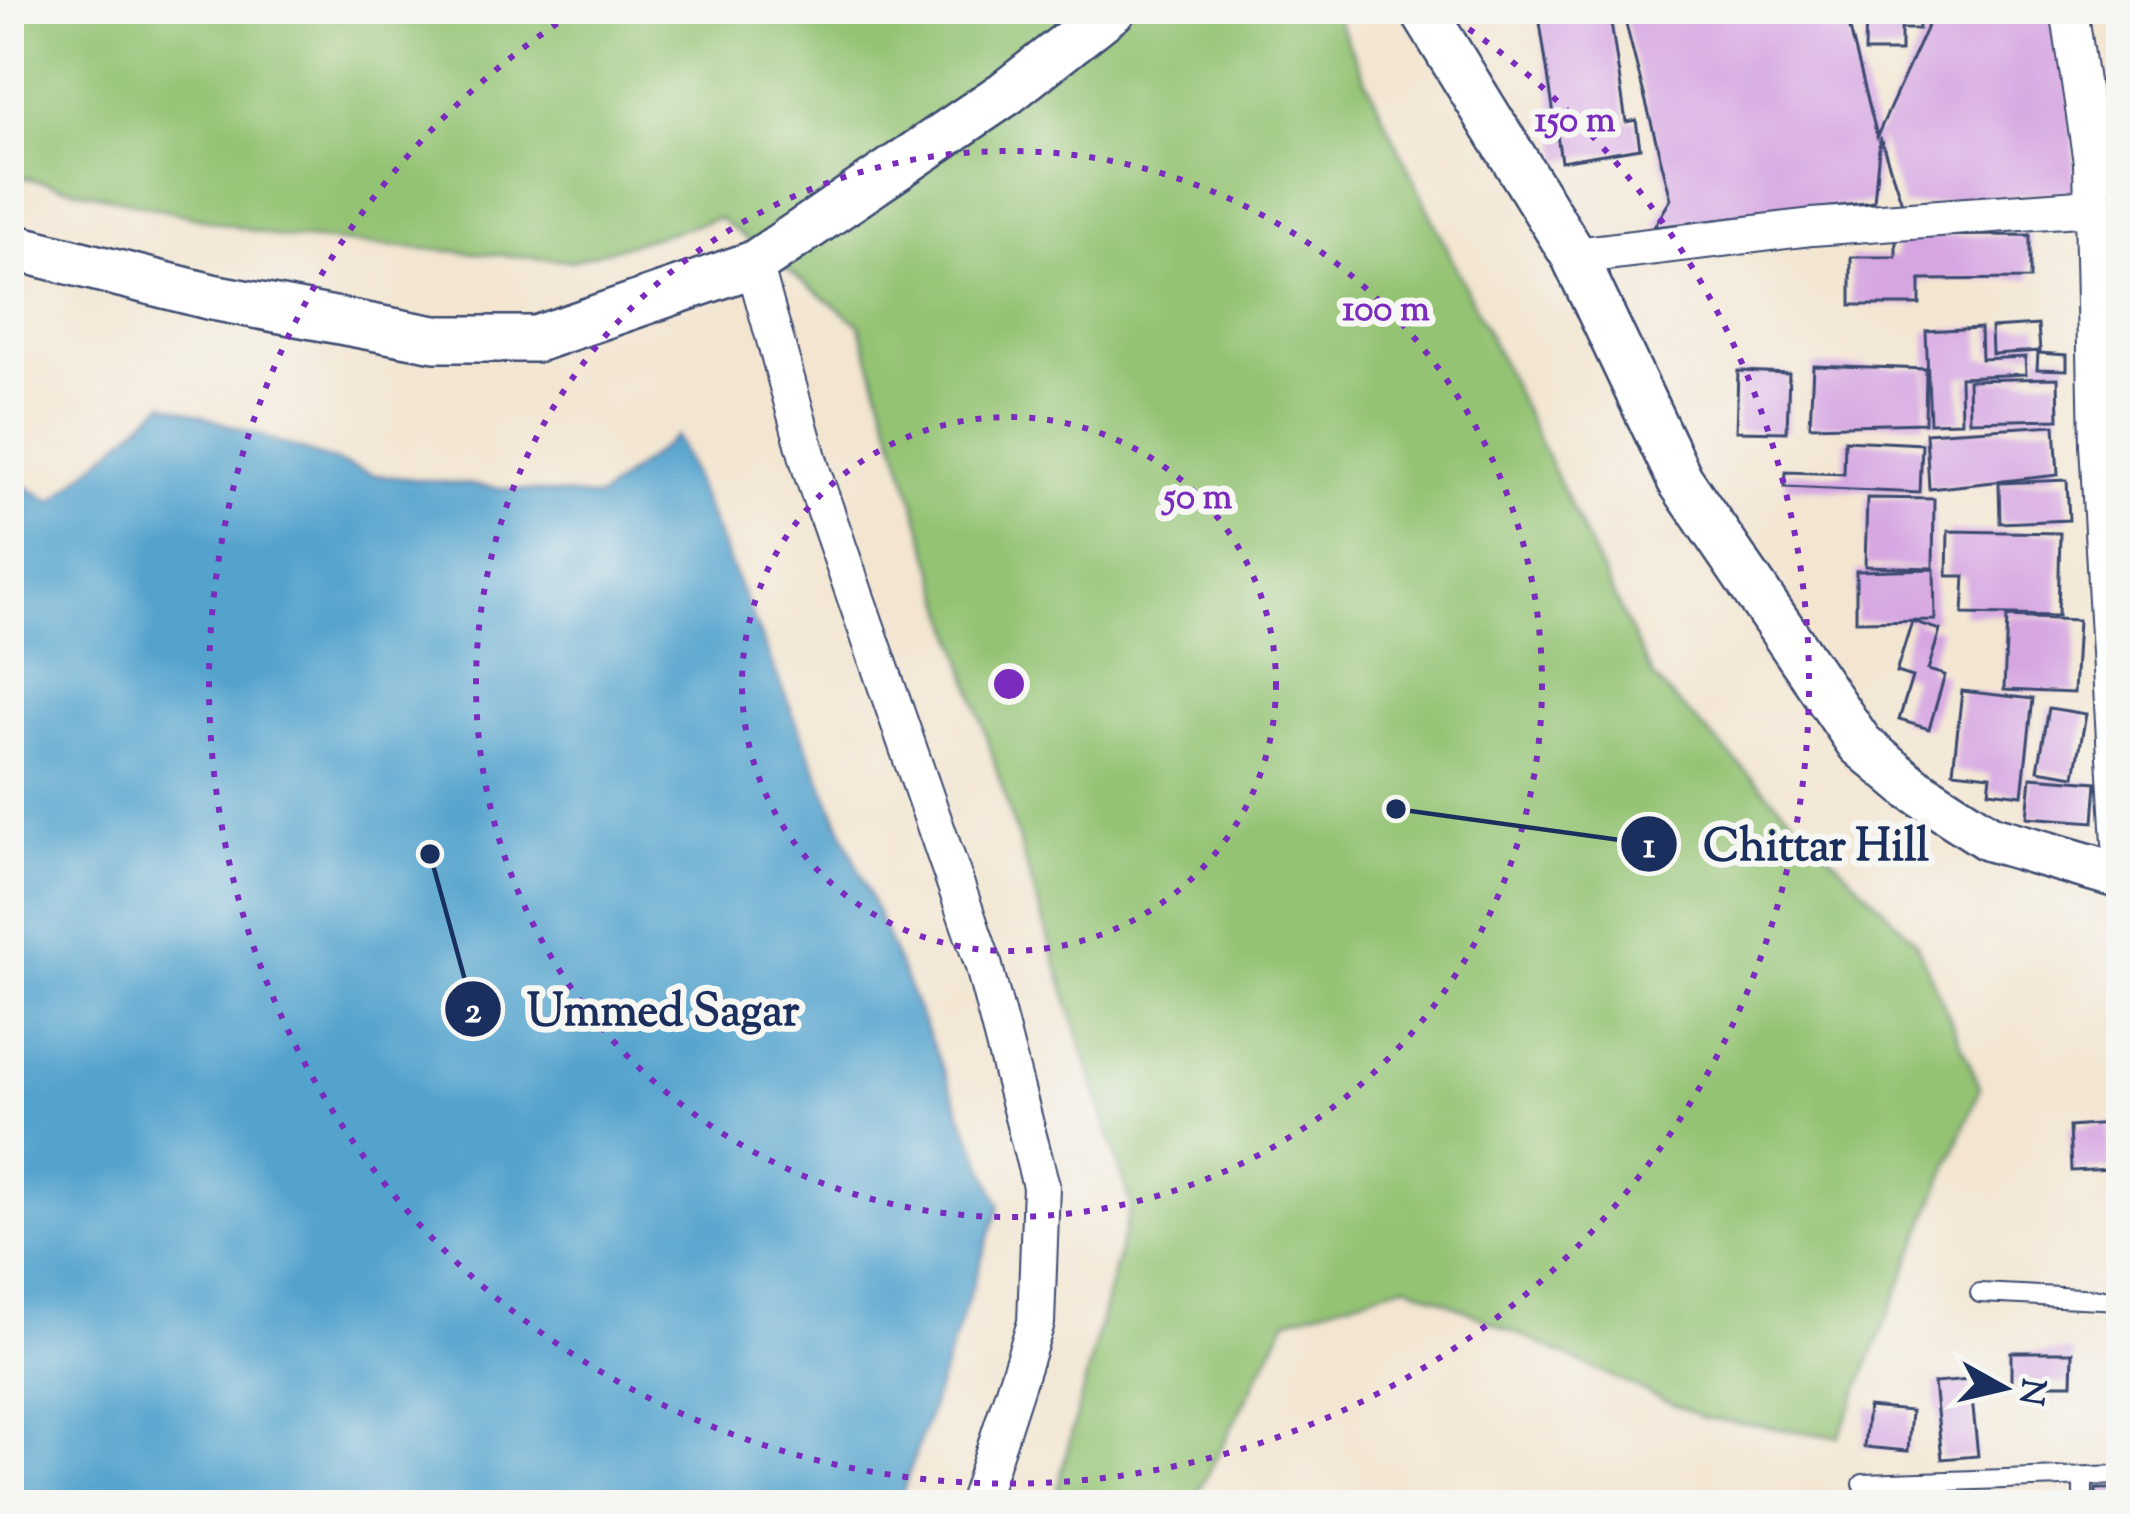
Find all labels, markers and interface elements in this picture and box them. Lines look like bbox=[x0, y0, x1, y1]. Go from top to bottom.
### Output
text: 150 m bbox=[1534, 96, 1616, 148]
text: 100 m bbox=[1342, 285, 1430, 337]
text: 50 m bbox=[1161, 473, 1233, 525]
centre of rings bbox=[988, 663, 1030, 705]
callout: Chittar Hill bbox=[1619, 804, 1953, 885]
text: Chittar Hill bbox=[1703, 817, 1930, 882]
text: 1 bbox=[1643, 822, 1656, 874]
callout: Ummed Sagar bbox=[443, 969, 823, 1050]
text: Ummed Sagar bbox=[527, 982, 799, 1047]
text: 2 bbox=[465, 987, 482, 1039]
north arrow bbox=[1944, 1328, 2064, 1448]
text: N bbox=[2004, 1375, 2055, 1408]

